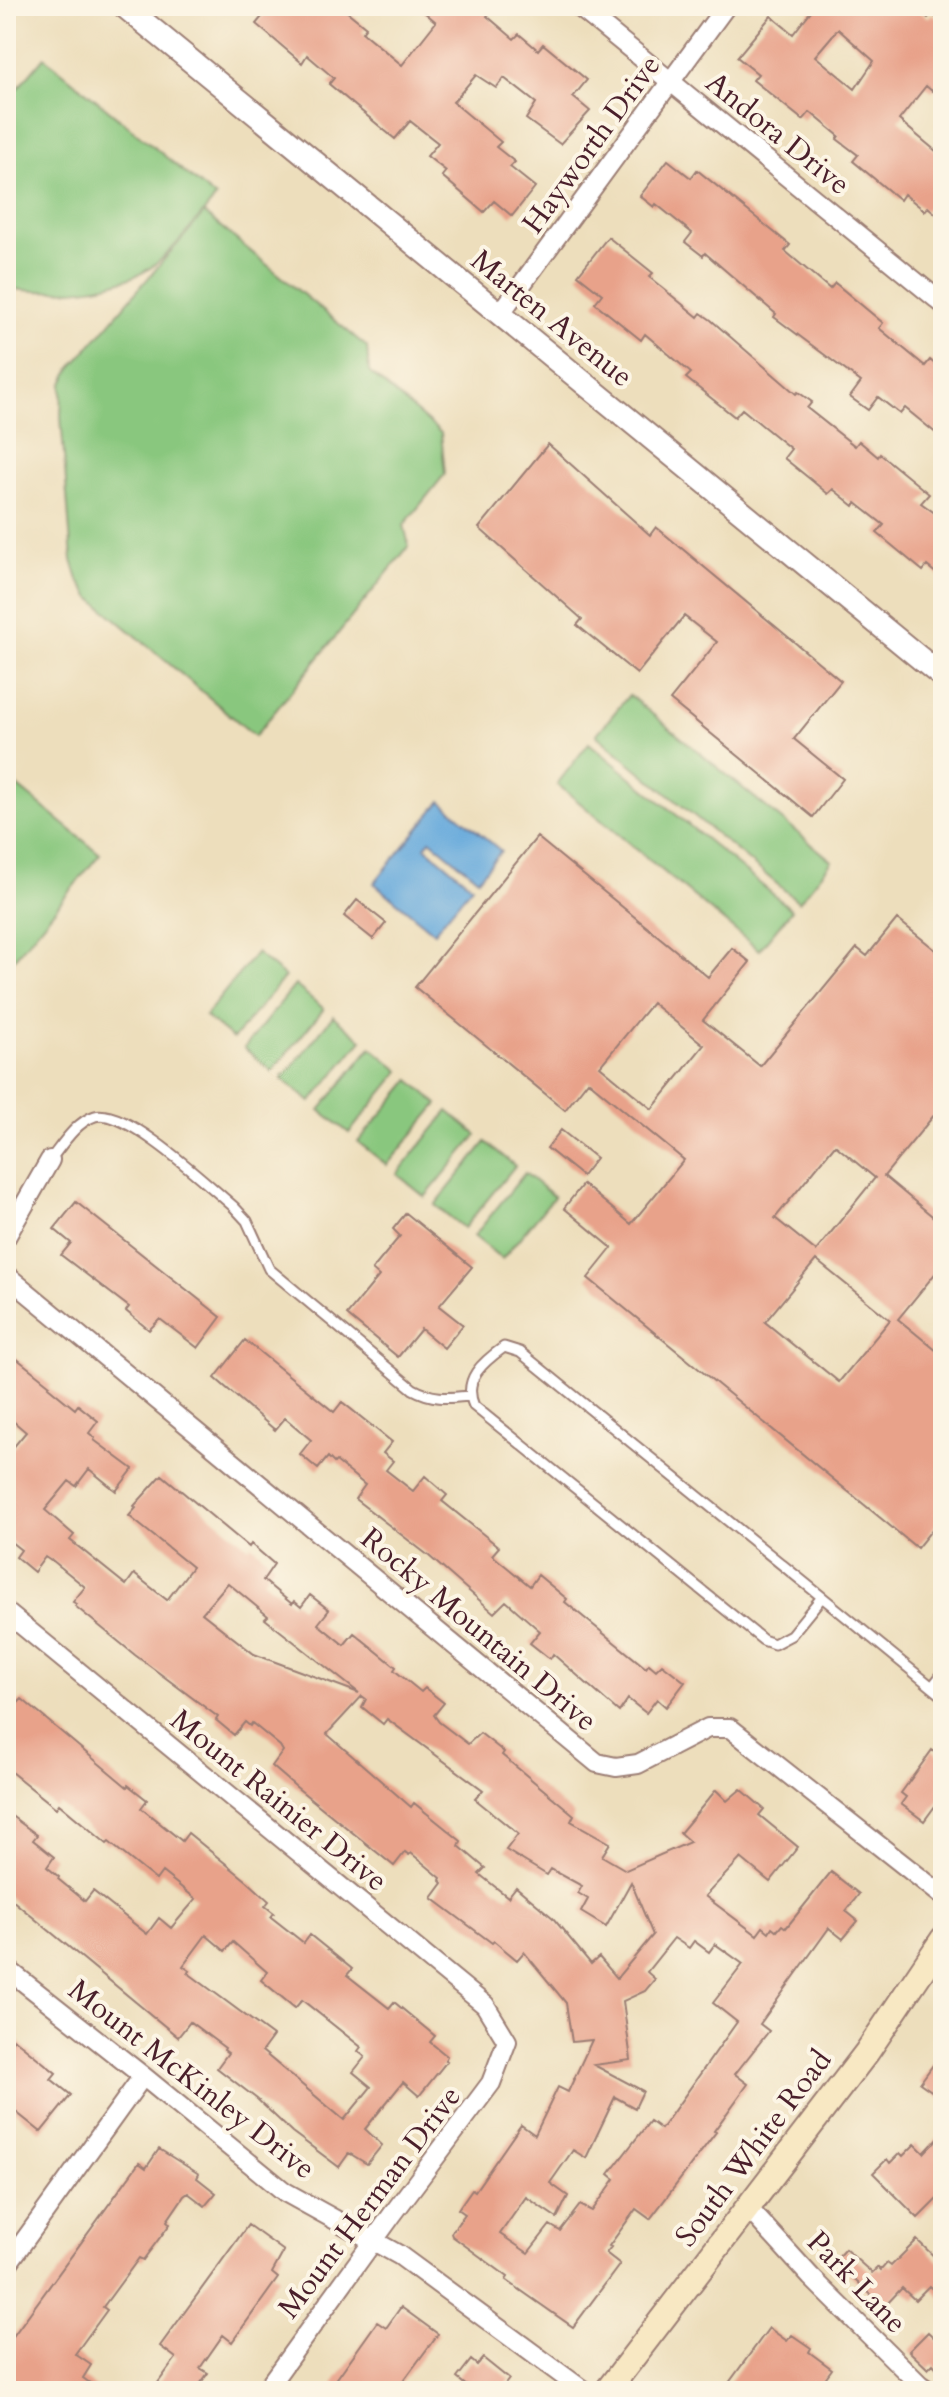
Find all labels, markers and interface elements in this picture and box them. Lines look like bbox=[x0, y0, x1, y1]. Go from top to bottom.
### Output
street label: Hayworth Drive bbox=[513, 47, 670, 242]
street label: Andora Drive bbox=[697, 62, 859, 204]
street label: Marten Avenue bbox=[462, 240, 641, 397]
street label: Rocky Mountain Drive bbox=[352, 1518, 606, 1741]
street label: Mount Rainier Drive bbox=[162, 1700, 396, 1901]
street label: Mount McKinley Drive bbox=[60, 1970, 324, 2189]
street label: South White Road bbox=[666, 2041, 841, 2255]
street label: Mount Herman Drive bbox=[268, 2078, 470, 2327]
street label: Park Lane bbox=[798, 2222, 916, 2342]

